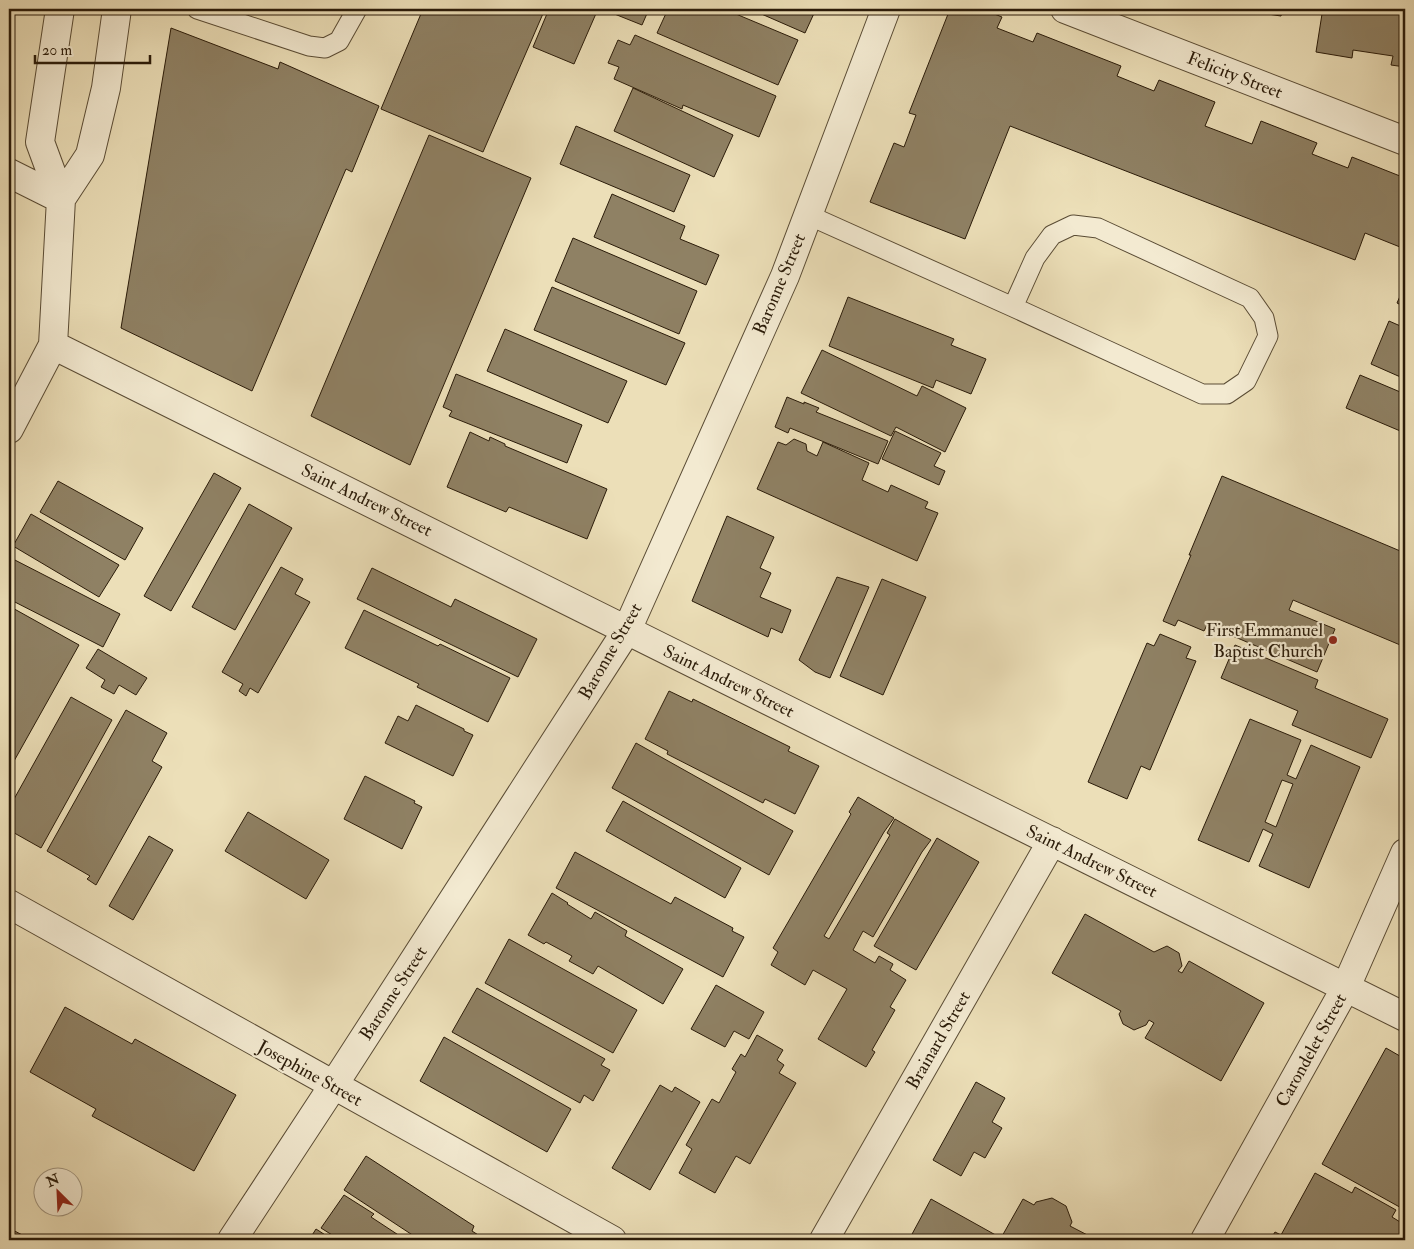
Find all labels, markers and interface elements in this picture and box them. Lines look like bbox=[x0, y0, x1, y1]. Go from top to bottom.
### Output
scale bar bbox=[35, 32, 150, 64]
text: 20 m bbox=[42, 41, 72, 60]
street label: Felicity Street bbox=[1184, 47, 1286, 104]
street label: Baronne Street bbox=[748, 230, 811, 338]
street label: Saint Andrew Street bbox=[297, 459, 436, 542]
street label: Baronne Street bbox=[574, 599, 647, 704]
place label: First Emmanuel Baptist Church bbox=[1206, 619, 1324, 663]
marker: First Emmanuel Baptist Church bbox=[1327, 634, 1339, 646]
street label: Saint Andrew Street bbox=[659, 640, 798, 723]
street label: Saint Andrew Street bbox=[1022, 820, 1161, 903]
street label: Baronne Street bbox=[354, 942, 432, 1045]
street label: Brainard Street bbox=[901, 987, 976, 1094]
street label: Carondelet Street bbox=[1271, 989, 1352, 1111]
street label: Josephine Street bbox=[252, 1035, 366, 1112]
north arrow bbox=[32, 1166, 82, 1216]
text: N bbox=[43, 1170, 63, 1191]

